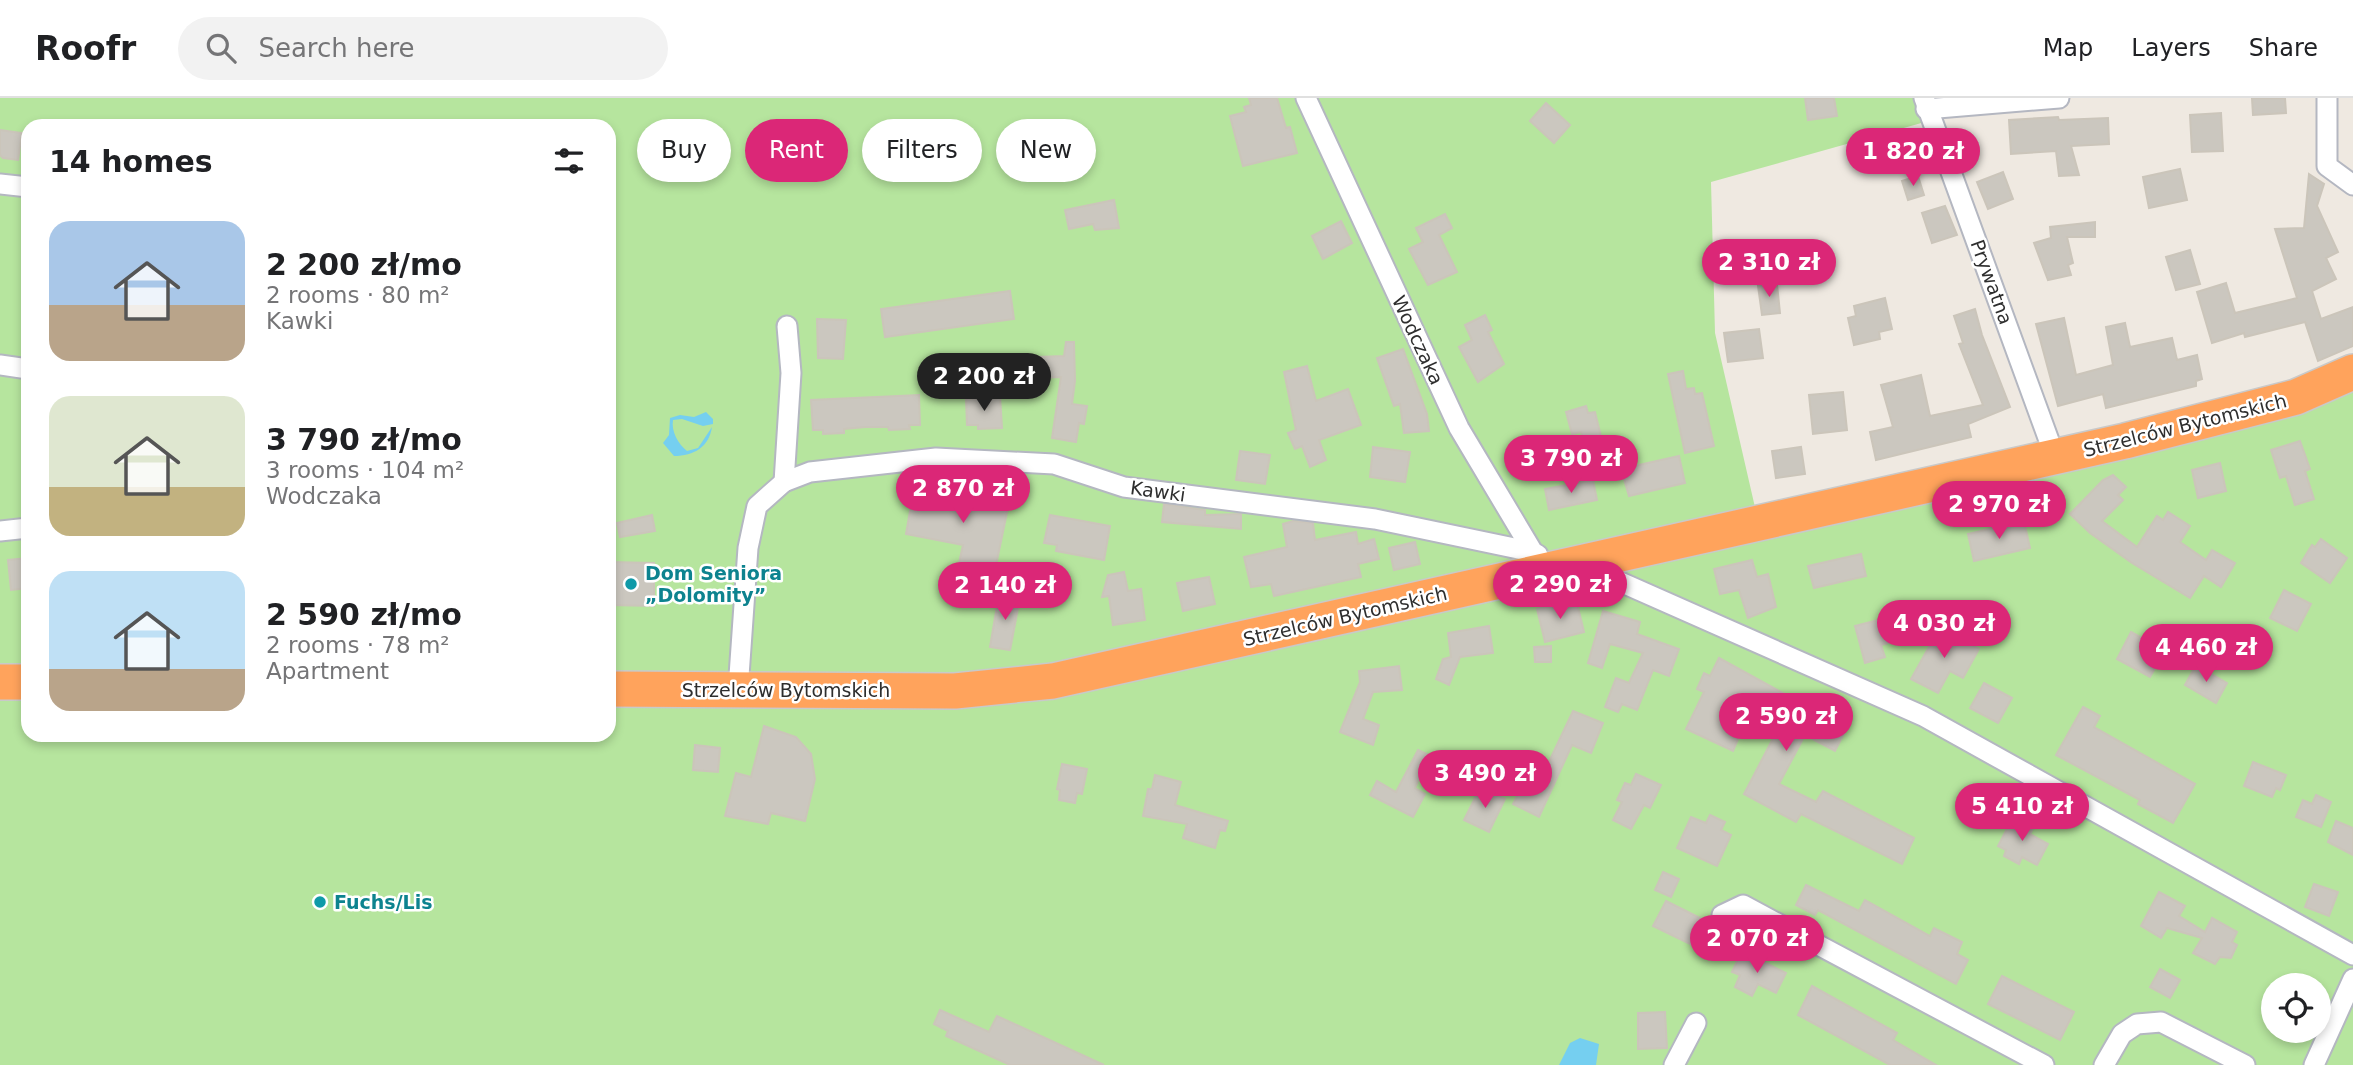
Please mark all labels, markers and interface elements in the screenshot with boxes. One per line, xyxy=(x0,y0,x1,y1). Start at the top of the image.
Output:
search box xyxy=(178,17,668,80)
text: Roofr xyxy=(35,29,136,68)
icon: search xyxy=(202,29,240,67)
text: Search here xyxy=(258,33,415,63)
text: Map xyxy=(2043,34,2093,62)
text: Layers xyxy=(2131,34,2211,62)
text: Share xyxy=(2249,34,2318,62)
chip: Buy xyxy=(637,119,731,182)
chip: Rent xyxy=(745,119,848,182)
chip: Filters xyxy=(862,119,982,182)
chip: New xyxy=(996,119,1096,182)
pin: 1 820 zł xyxy=(1841,129,1985,188)
text: 1 820 zł xyxy=(1862,138,1964,164)
icon: filters xyxy=(550,142,588,180)
text: 14 homes xyxy=(49,144,213,179)
street label: Prywatna xyxy=(1967,237,2017,327)
pin: 2 310 zł xyxy=(1697,240,1841,299)
text: 2 200 zł/mo xyxy=(266,247,462,282)
icon: home xyxy=(105,249,189,333)
text: 2 310 zł xyxy=(1718,249,1820,275)
text: 2 rooms · 80 m² xyxy=(266,282,450,308)
street label: Wodczaka xyxy=(1388,292,1448,388)
text: Kawki xyxy=(266,308,333,334)
pin: 2 200 zł xyxy=(912,354,1056,413)
text: 2 200 zł xyxy=(933,363,1035,389)
street label: Strzelców Bytomskich xyxy=(2081,389,2289,461)
text: 3 790 zł/mo xyxy=(266,422,462,457)
icon: home xyxy=(105,424,189,508)
pin: 3 790 zł xyxy=(1499,436,1643,495)
text: 3 790 zł xyxy=(1520,445,1622,471)
text: 3 rooms · 104 m² xyxy=(266,457,464,483)
pin: 2 870 zł xyxy=(891,466,1035,525)
text: 2 870 zł xyxy=(912,475,1014,501)
street label: Kawki xyxy=(1129,476,1187,506)
pin: 2 970 zł xyxy=(1927,482,2071,541)
text: Wodczaka xyxy=(266,483,382,509)
text: 2 970 zł xyxy=(1948,491,2050,517)
pin: 2 290 zł xyxy=(1488,561,1632,621)
place label: Dom Seniora „Dolomity” xyxy=(645,562,782,606)
pin: 2 140 zł xyxy=(933,562,1077,622)
text: 2 290 zł xyxy=(1509,571,1611,597)
text: 2 140 zł xyxy=(954,572,1056,598)
marker: Dom Seniora „Dolomity” xyxy=(623,576,639,592)
street label: Strzelców Bytomskich xyxy=(1241,582,1449,650)
text: 2 590 zł/mo xyxy=(266,597,462,632)
icon: home xyxy=(105,599,189,683)
pin: 4 030 zł xyxy=(1872,601,2016,660)
text: 4 030 zł xyxy=(1893,610,1995,636)
pin: 4 460 zł xyxy=(2134,624,2278,684)
text: 2 rooms · 78 m² xyxy=(266,632,450,658)
text: 4 460 zł xyxy=(2155,634,2257,660)
text: Apartment xyxy=(266,658,389,684)
street label: Strzelców Bytomskich xyxy=(682,679,890,701)
pin: 2 590 zł xyxy=(1714,694,1858,753)
text: 2 590 zł xyxy=(1735,703,1837,729)
pin: 3 490 zł xyxy=(1413,750,1557,810)
text: 3 490 zł xyxy=(1434,760,1536,786)
pin: 5 410 zł xyxy=(1950,784,2094,843)
text: 5 410 zł xyxy=(1971,793,2073,819)
place label: Fuchs/Lis xyxy=(334,891,433,913)
marker: Fuchs/Lis xyxy=(312,894,328,910)
pin: 2 070 zł xyxy=(1685,916,1829,975)
text: 2 070 zł xyxy=(1706,925,1808,951)
map controls xyxy=(2261,973,2331,1043)
button: locate xyxy=(2261,973,2331,1043)

